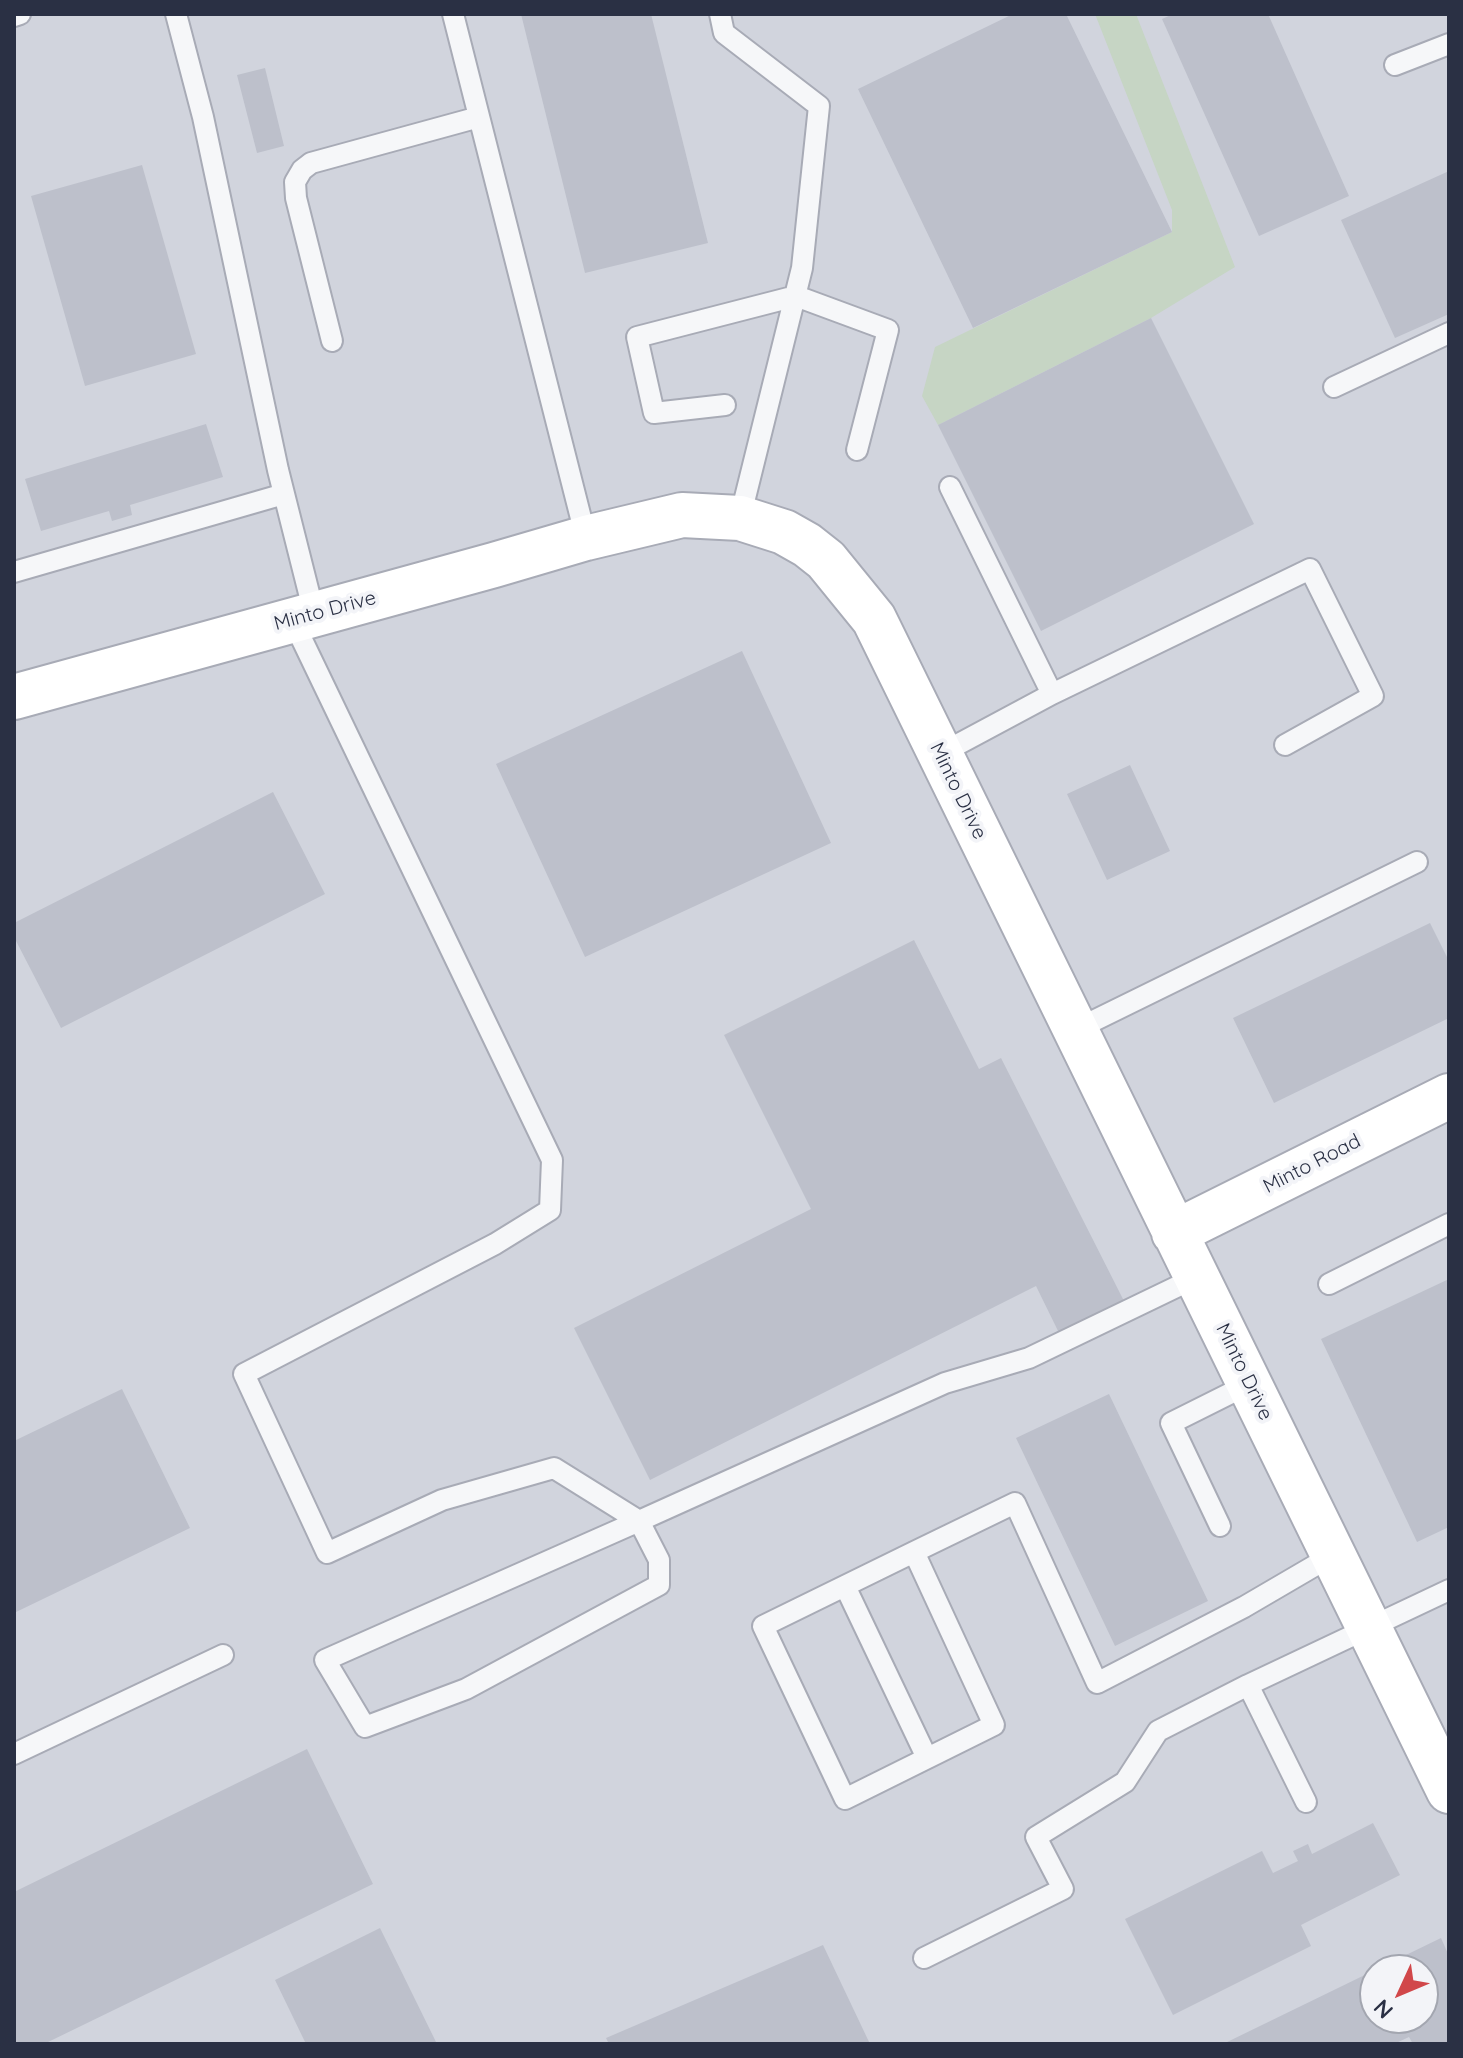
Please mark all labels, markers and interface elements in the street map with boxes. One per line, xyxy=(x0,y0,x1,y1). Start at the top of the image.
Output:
street label: Minto Drive xyxy=(271,586,379,636)
street label: Minto Drive xyxy=(924,739,992,843)
street label: Minto Road xyxy=(1259,1129,1365,1199)
street label: Minto Drive xyxy=(1210,1320,1278,1424)
north arrow xyxy=(1359,1954,1439,2034)
text: N xyxy=(1367,1994,1399,2025)

